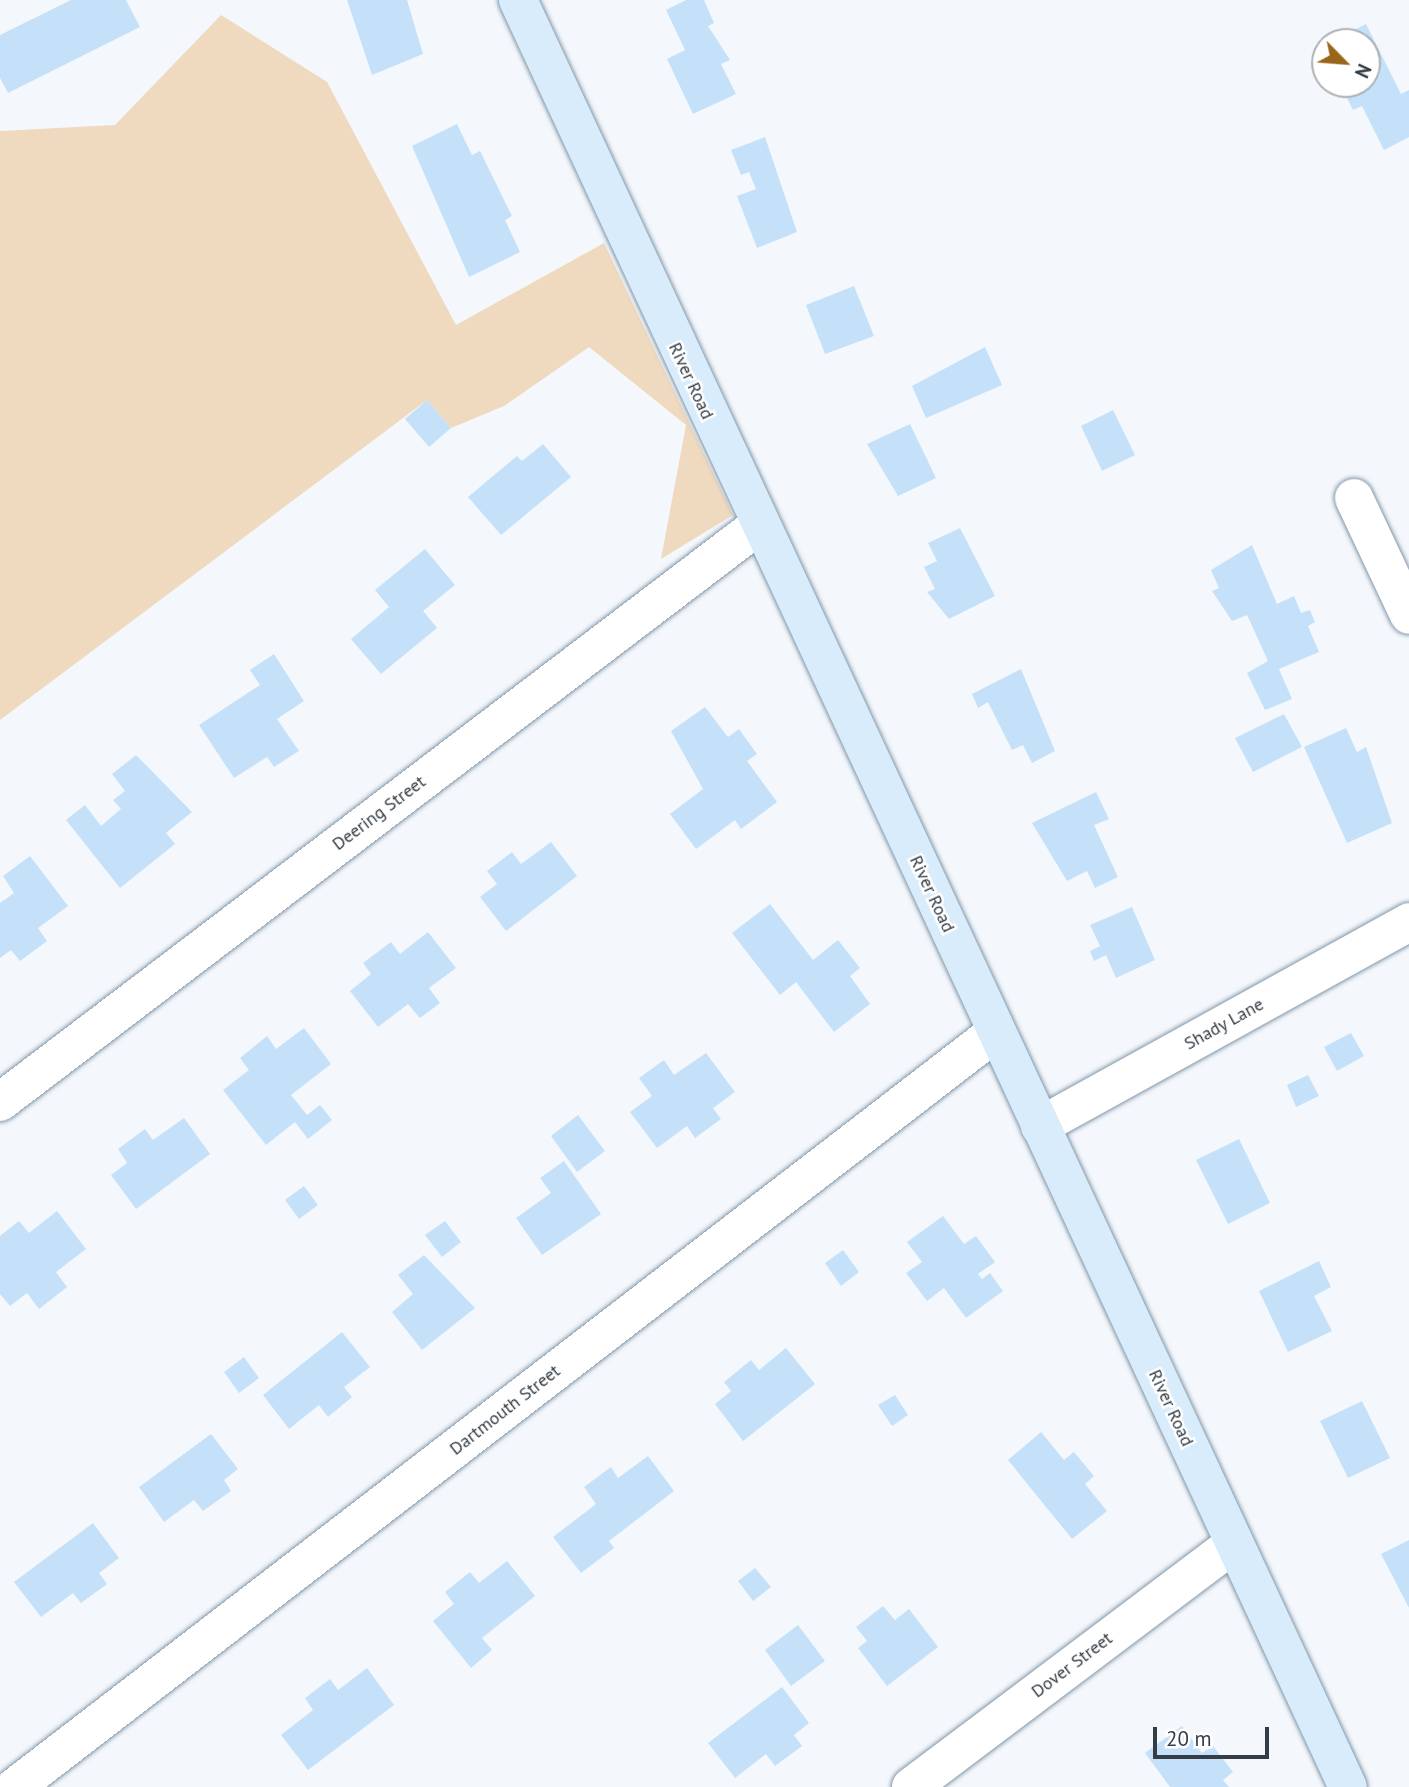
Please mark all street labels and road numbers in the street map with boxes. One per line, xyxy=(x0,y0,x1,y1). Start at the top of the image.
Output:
street label: River Road xyxy=(664,339,718,423)
street label: Deering Street xyxy=(328,771,430,855)
street label: River Road xyxy=(905,852,959,936)
street label: Shady Lane xyxy=(1180,993,1268,1055)
street label: Dartmouth Street xyxy=(445,1360,565,1460)
street label: River Road xyxy=(1144,1366,1198,1450)
street label: Dover Street xyxy=(1027,1628,1117,1702)

